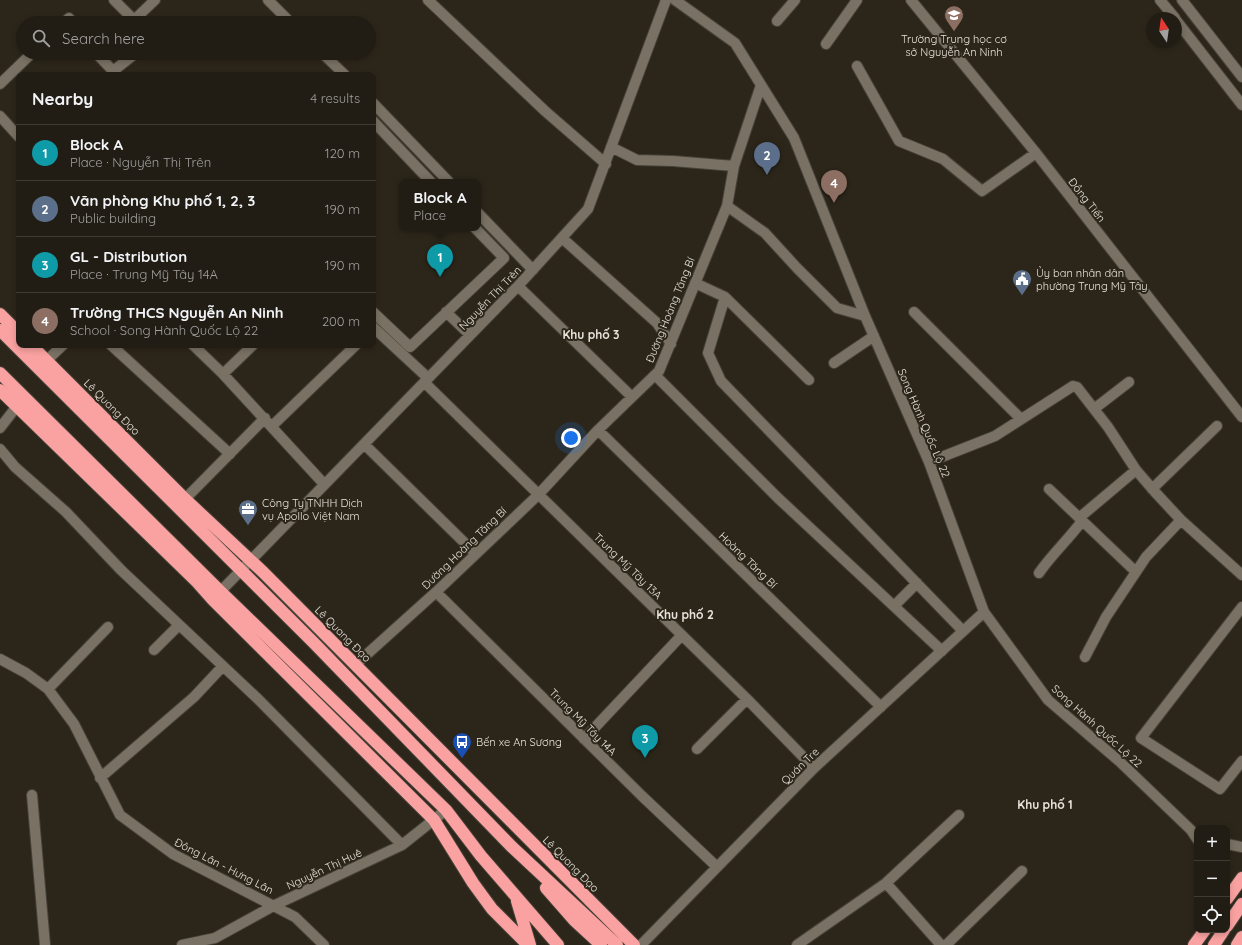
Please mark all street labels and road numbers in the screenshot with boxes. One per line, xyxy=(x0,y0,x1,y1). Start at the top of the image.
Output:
street label: Đồng Tiến xyxy=(1065,175,1109,225)
street label: Đường Hoàng Tăng Bí xyxy=(642,255,698,365)
street label: Nguyễn Thị Trên xyxy=(456,263,524,333)
street label: Song Hành Quốc Lộ 22 xyxy=(895,366,953,480)
street label: Lê Quang Đạo xyxy=(81,376,143,438)
street label: Đường Hoàng Tăng Bí xyxy=(419,503,510,592)
street label: Hoàng Tăng Bí xyxy=(716,529,780,592)
street label: Trung Mỹ Tây 13A xyxy=(591,530,665,602)
street label: Lê Quang Đạo xyxy=(312,603,374,665)
street label: Song Hành Quốc Lộ 22 xyxy=(1049,682,1145,770)
street label: Trung Mỹ Tây 14A xyxy=(546,685,620,759)
street label: Quán Tre xyxy=(778,745,822,787)
street label: Lê Quang Đạo xyxy=(540,833,602,895)
street label: Đông Lân - Hưng Lân xyxy=(172,835,276,897)
street label: Nguyễn Thị Huê xyxy=(284,845,364,893)

